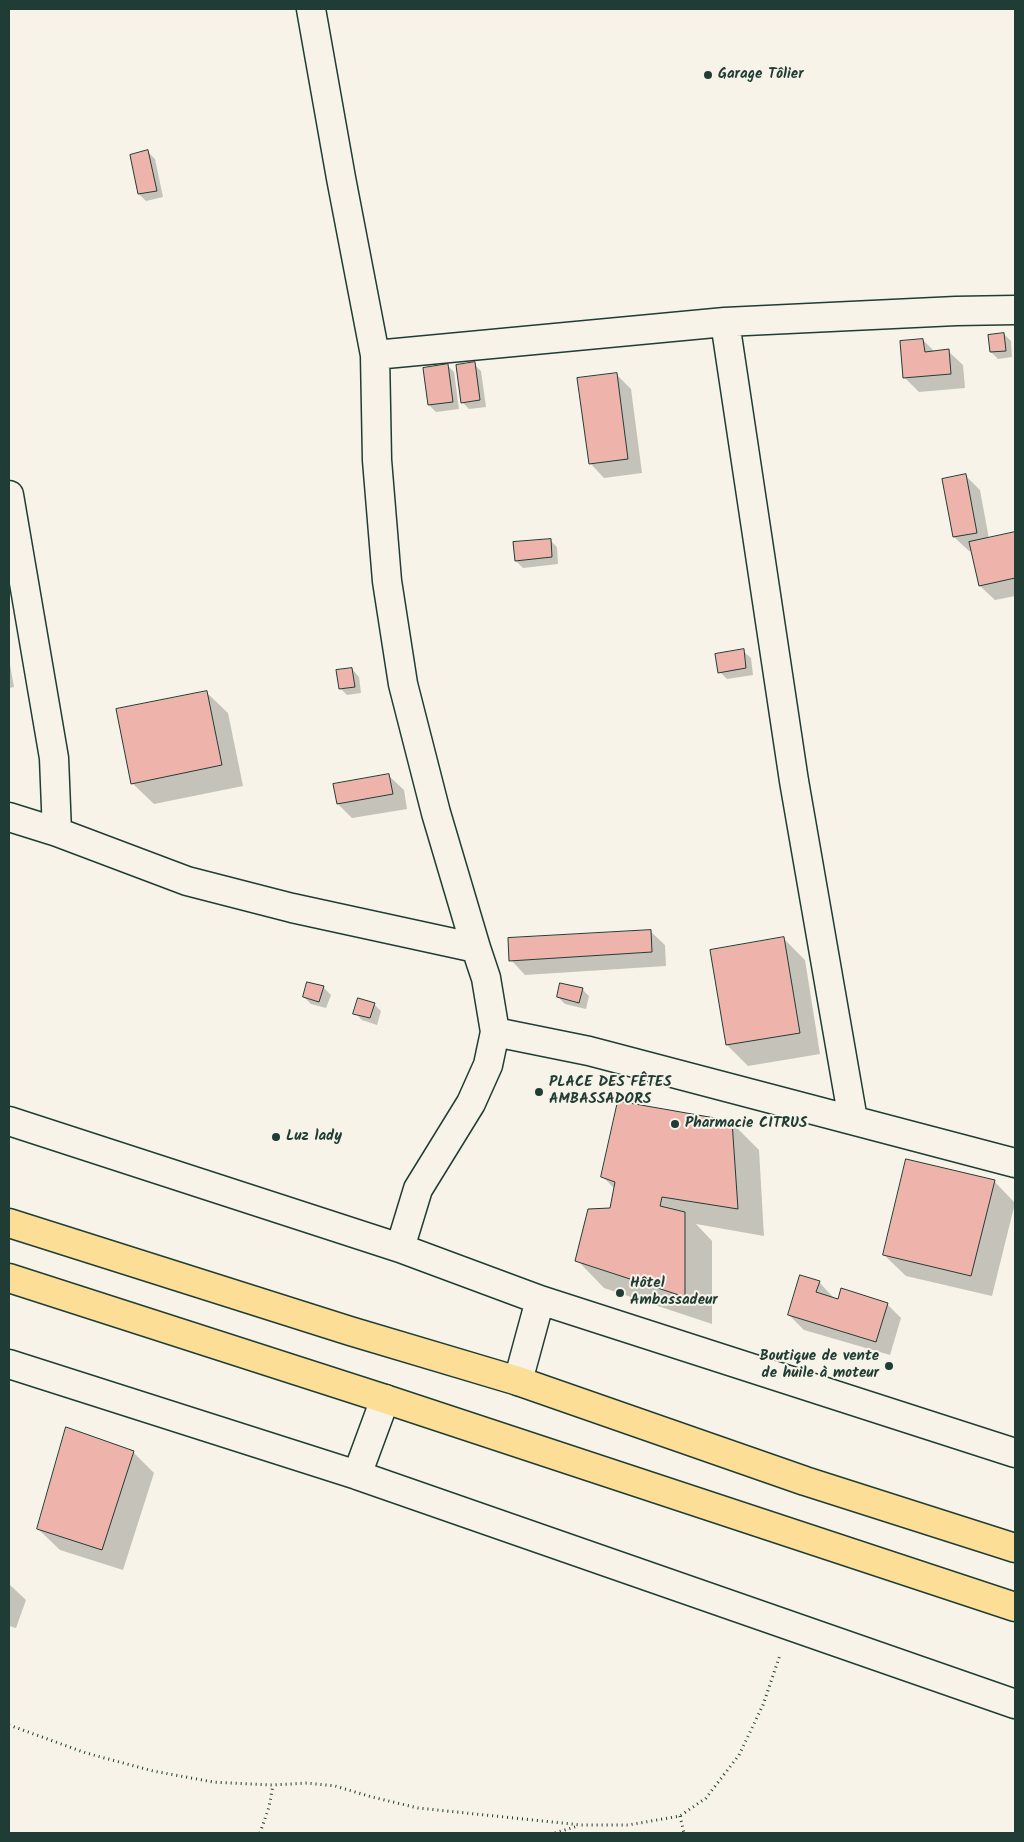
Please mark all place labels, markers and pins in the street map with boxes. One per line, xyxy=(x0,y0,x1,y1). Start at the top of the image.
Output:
place label: Garage Tôlier xyxy=(718,66,804,84)
marker: Garage Tôlier xyxy=(702,69,714,81)
place label: PLACE DES FÊTES AMBASSADORS xyxy=(549,1074,672,1109)
marker: PLACE DES FÊTES AMBASSADORS xyxy=(533,1086,545,1098)
place label: Pharmacie CITRUS xyxy=(685,1115,807,1133)
marker: Pharmacie CITRUS xyxy=(669,1118,681,1130)
place label: Luz lady xyxy=(286,1128,342,1146)
marker: Luz lady xyxy=(270,1131,282,1143)
place label: Hôtel Ambassadeur xyxy=(630,1275,718,1310)
marker: Hôtel Ambassadeur xyxy=(614,1287,626,1299)
place label: Boutique de vente de huile à moteur xyxy=(759,1348,879,1383)
marker: Boutique de vente de huile à moteur xyxy=(883,1360,895,1372)

